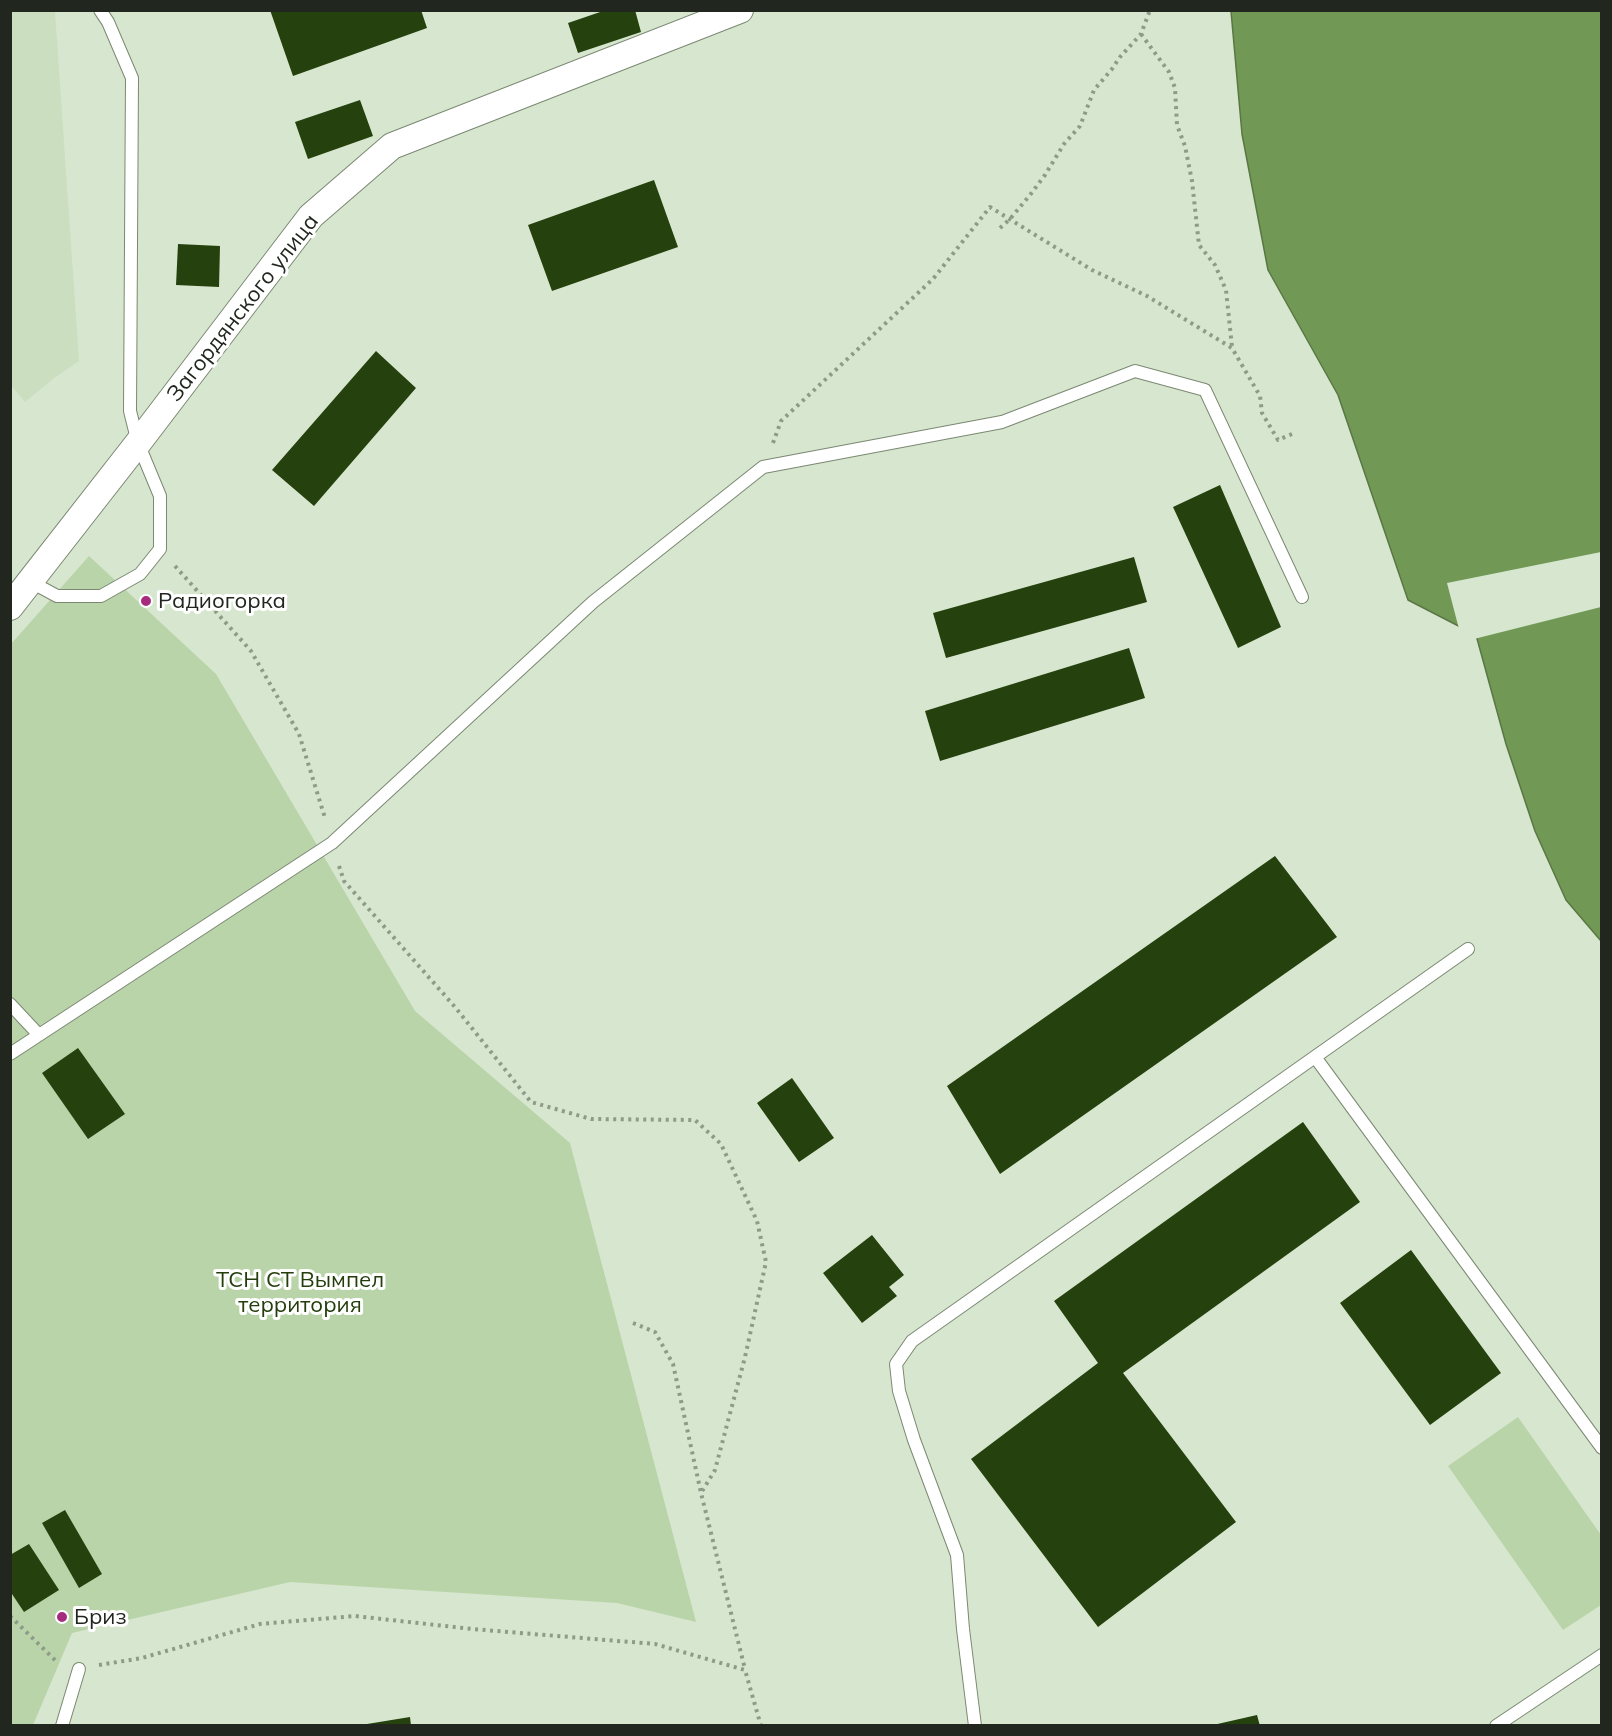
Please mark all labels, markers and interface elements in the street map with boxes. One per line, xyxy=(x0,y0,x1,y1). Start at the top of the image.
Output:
street label: Загордянского улица xyxy=(162,209,324,407)
place label: Радиогорка xyxy=(158,588,286,614)
marker: Радиогорка xyxy=(139,594,153,608)
park label: ТСН СТ Вымпел территория xyxy=(216,1267,384,1318)
place label: Бриз xyxy=(74,1604,127,1630)
marker: Бриз xyxy=(55,1610,69,1624)

